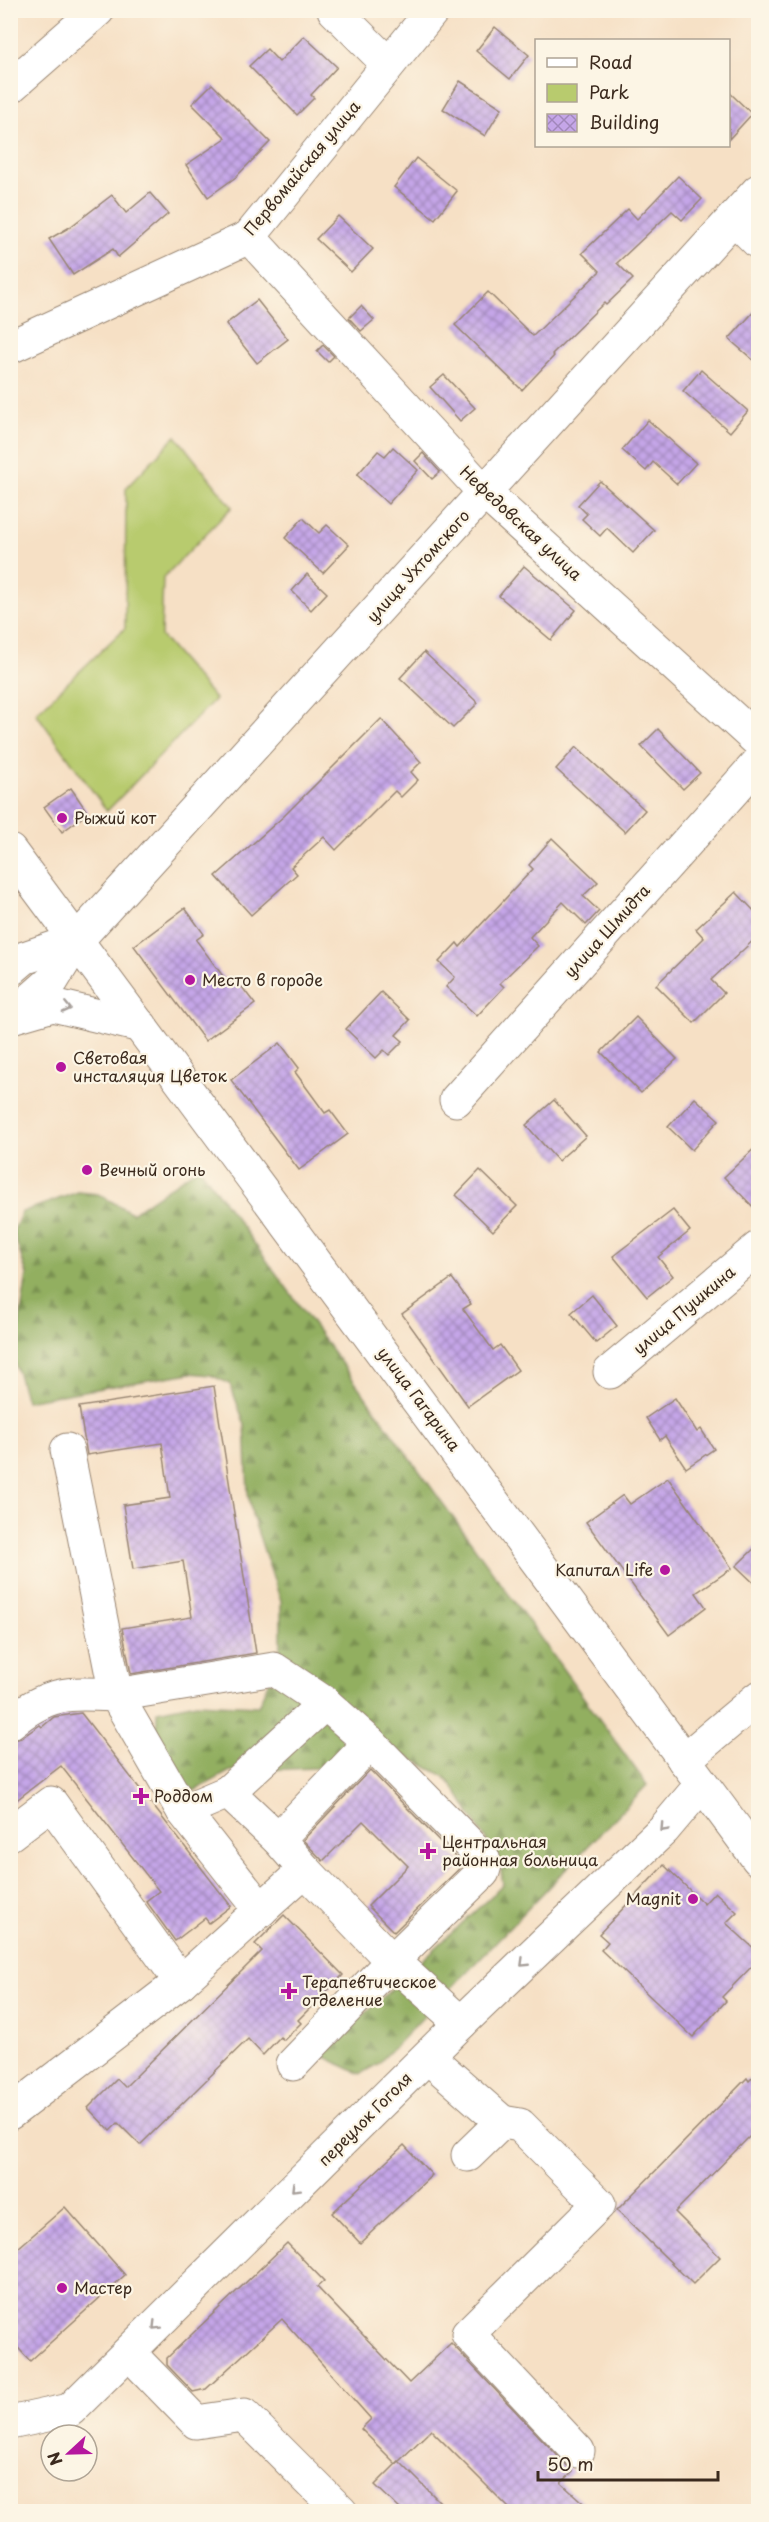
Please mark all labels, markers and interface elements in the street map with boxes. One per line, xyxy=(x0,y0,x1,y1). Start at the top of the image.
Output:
legend xyxy=(535,39,730,147)
text: Road xyxy=(589,48,633,75)
text: Park xyxy=(589,78,629,105)
street label: Первомайская улица xyxy=(237,95,365,240)
text: Building xyxy=(589,108,659,135)
street label: Нефедовская улица xyxy=(455,459,588,585)
street label: улица Ухтомского xyxy=(360,504,474,627)
place label: Рыжий кот xyxy=(74,805,157,829)
marker: Рыжий кот xyxy=(55,811,69,825)
street label: улица Шмидта xyxy=(558,878,655,982)
place label: Место в городе xyxy=(202,967,323,991)
marker: Место в городе xyxy=(183,973,197,987)
one-way arrow xyxy=(61,1001,71,1014)
place label: Световая инсталяция Цветок xyxy=(73,1045,227,1087)
marker: Световая инсталяция Цветок xyxy=(54,1060,68,1074)
place label: Вечный огонь xyxy=(99,1157,205,1181)
marker: Вечный огонь xyxy=(80,1163,94,1177)
street label: улица Пушкина xyxy=(627,1259,740,1359)
street label: улица Гагарина xyxy=(373,1341,467,1456)
place label: Капитал Life xyxy=(555,1557,653,1581)
marker: Капитал Life xyxy=(658,1563,672,1577)
place label: Роддом xyxy=(154,1783,213,1807)
marker: Роддом xyxy=(132,1787,150,1805)
one-way arrow xyxy=(660,1821,671,1832)
place label: Центральная районная больница xyxy=(442,1829,598,1871)
marker: Центральная районная больница xyxy=(419,1842,437,1860)
place label: Magnit xyxy=(626,1886,681,1910)
marker: Magnit xyxy=(686,1892,700,1906)
one-way arrow xyxy=(520,1956,531,1967)
place label: Терапевтическое отделение xyxy=(302,1969,437,2011)
marker: Терапевтическое отделение xyxy=(280,1982,298,2000)
street label: переулок Гоголя xyxy=(312,2066,417,2171)
one-way arrow xyxy=(291,2181,302,2192)
place label: Мастер xyxy=(74,2275,132,2299)
marker: Мастер xyxy=(55,2281,69,2295)
one-way arrow xyxy=(153,2318,164,2329)
north arrow xyxy=(39,2423,99,2483)
scale bar xyxy=(538,2444,718,2482)
text: N xyxy=(41,2449,68,2469)
text: 50 m xyxy=(547,2450,594,2477)

